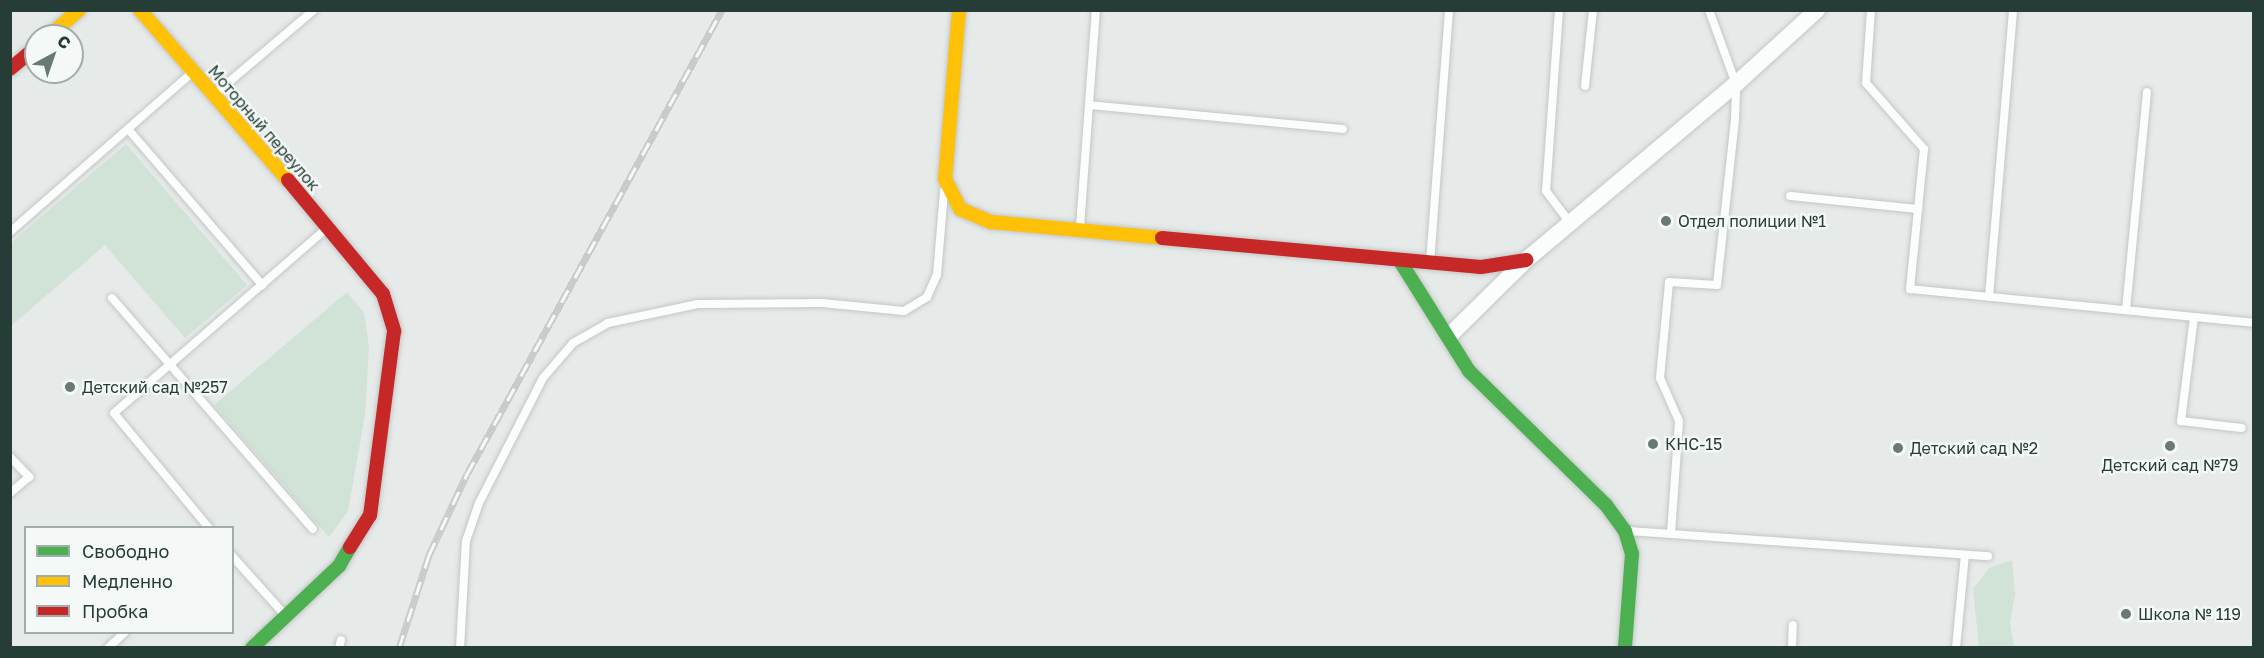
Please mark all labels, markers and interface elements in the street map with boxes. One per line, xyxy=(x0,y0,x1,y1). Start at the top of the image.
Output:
north arrow xyxy=(24,24,84,84)
text: С xyxy=(53,30,75,53)
street label: Моторный переулок xyxy=(204,61,324,195)
place label: Отдел полиции №1 xyxy=(1678,211,1826,231)
marker: Отдел полиции №1 xyxy=(1659,214,1673,228)
place label: Детский сад №257 xyxy=(82,377,228,397)
marker: Детский сад №257 xyxy=(63,380,77,394)
place label: КНС-15 xyxy=(1665,434,1722,454)
marker: КНС-15 xyxy=(1646,437,1660,451)
place label: Детский сад №2 xyxy=(1910,438,2038,458)
marker: Детский сад №79 xyxy=(2163,439,2177,453)
marker: Детский сад №2 xyxy=(1891,441,1905,455)
place label: Детский сад №79 xyxy=(2102,455,2238,475)
legend xyxy=(24,526,234,634)
text: Свободно xyxy=(82,540,169,562)
text: Медленно xyxy=(82,570,173,592)
text: Пробка xyxy=(82,600,148,622)
place label: Школа № 119 xyxy=(2138,604,2241,624)
marker: Школа № 119 xyxy=(2119,607,2133,621)

